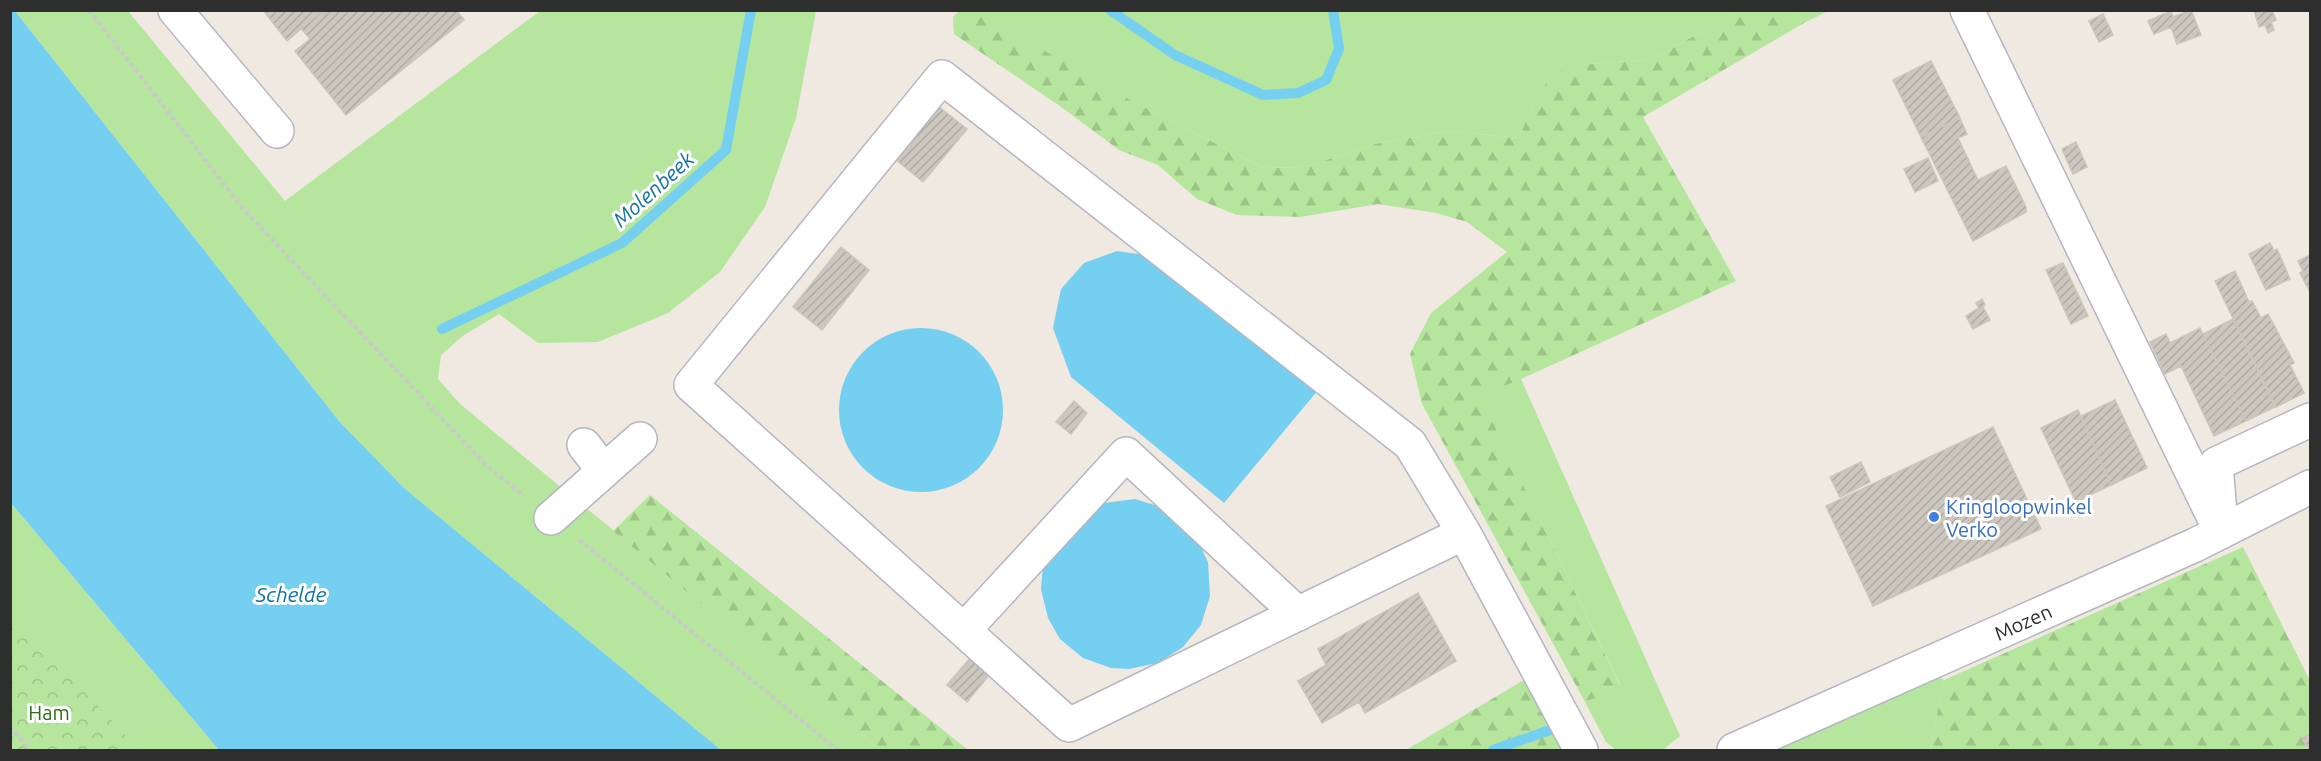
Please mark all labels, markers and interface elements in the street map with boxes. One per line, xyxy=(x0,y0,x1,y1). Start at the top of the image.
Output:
water label: Molenbeek xyxy=(608,146,699,232)
place label: Kringloopwinkel Verko xyxy=(1946,495,2092,541)
marker: Kringloopwinkel Verko xyxy=(1927,510,1941,524)
water label: Schelde xyxy=(255,582,327,606)
street label: Mozen xyxy=(1990,599,2055,644)
park label: Ham xyxy=(28,701,70,724)

